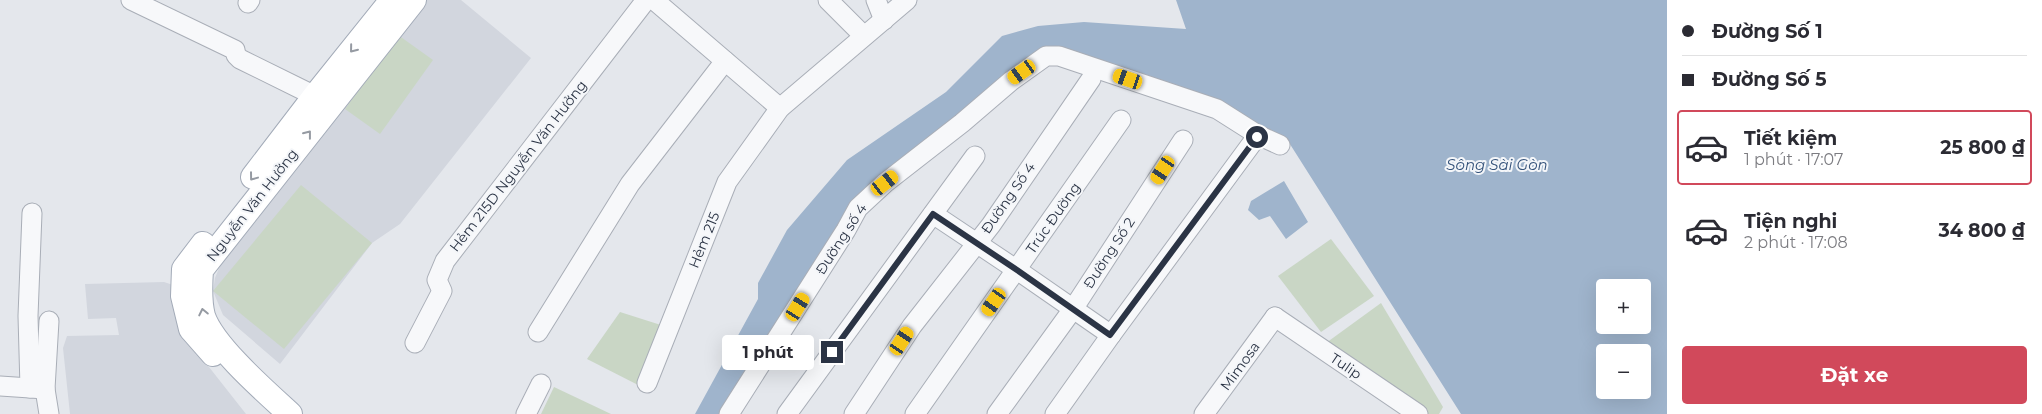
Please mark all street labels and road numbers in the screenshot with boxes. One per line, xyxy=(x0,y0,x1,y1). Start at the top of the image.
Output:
street label: Hẻm 215D Nguyễn Văn Hưởng xyxy=(445,77,591,255)
street label: Nguyễn Văn Hưởng xyxy=(202,145,302,265)
street label: Đường Số 4 xyxy=(977,158,1040,237)
street label: Trúc Đường xyxy=(1022,179,1084,257)
street label: Đường số 4 xyxy=(811,200,871,278)
street label: Hẻm 215 xyxy=(685,209,723,271)
street label: Đường Số 2 xyxy=(1079,214,1139,292)
street label: Mimosa xyxy=(1216,338,1264,394)
street label: Tulip xyxy=(1327,349,1365,383)

